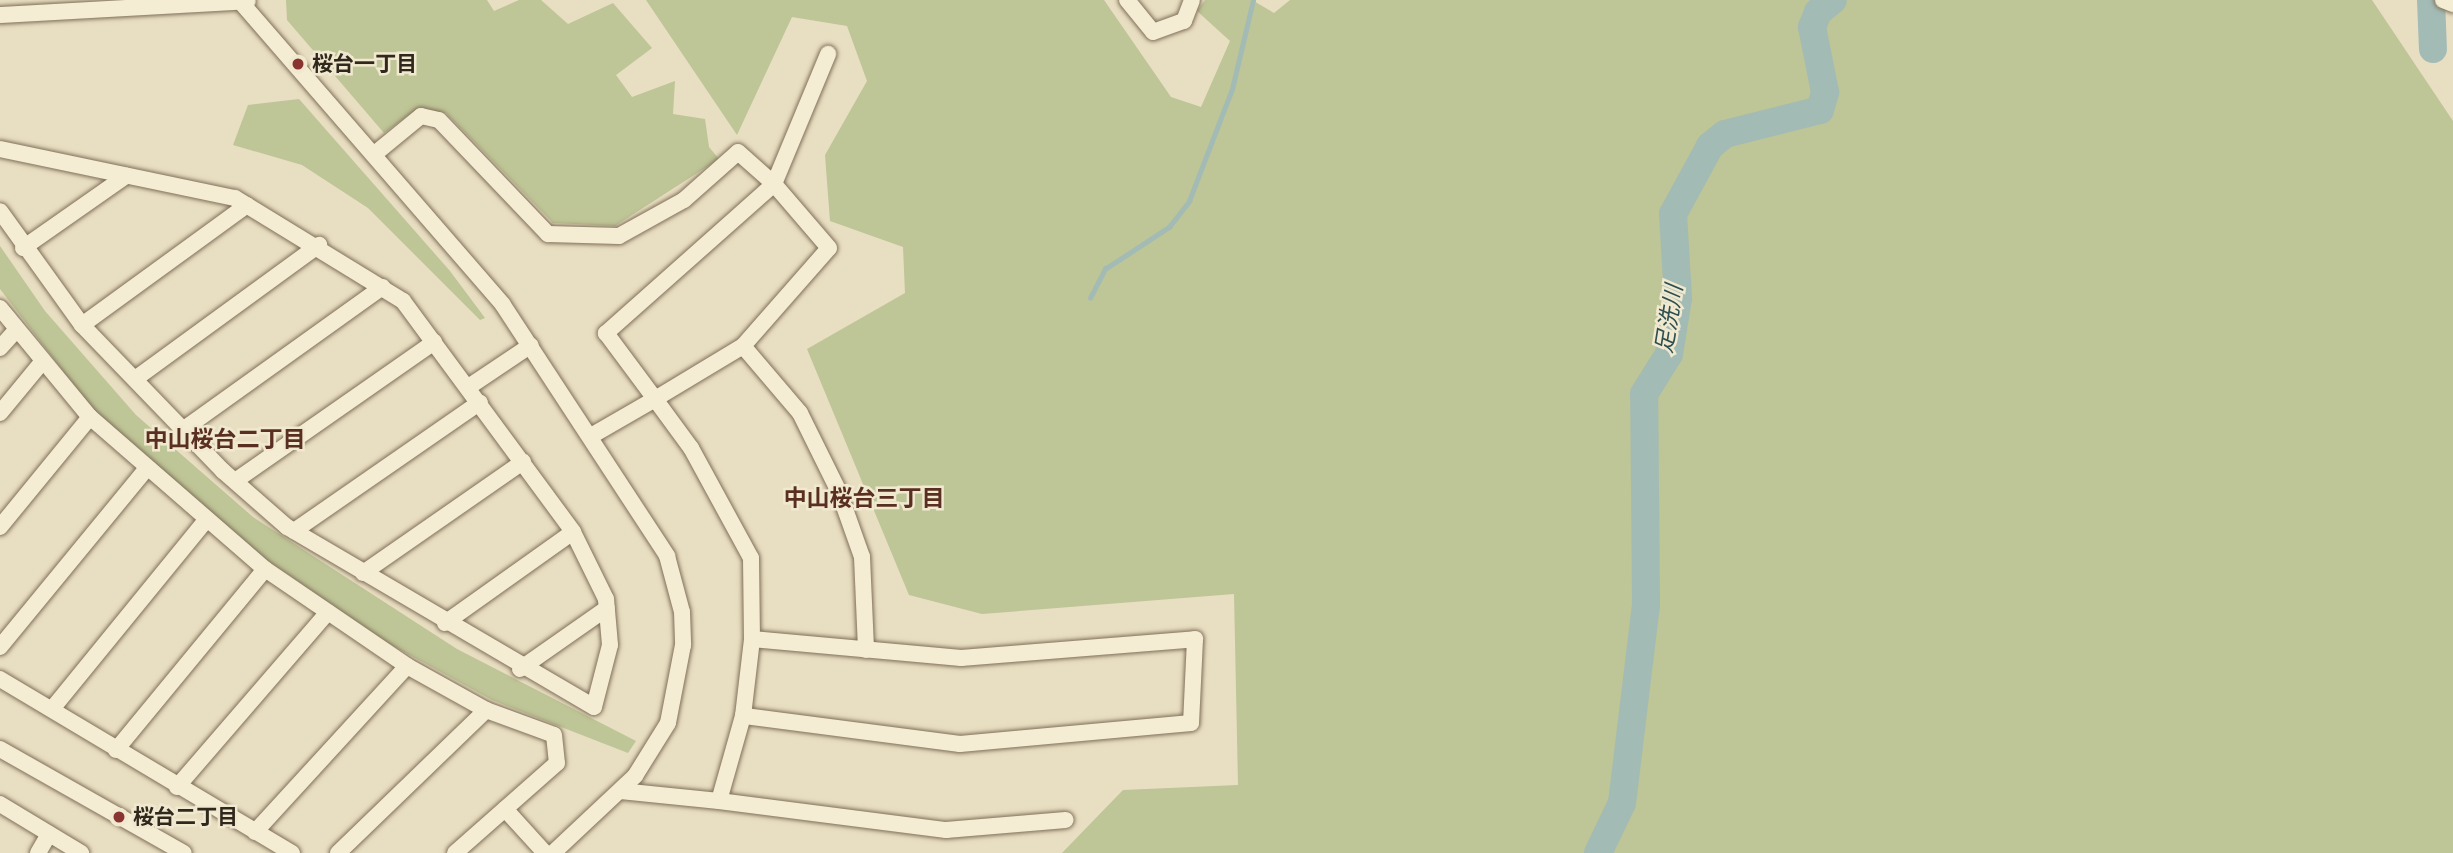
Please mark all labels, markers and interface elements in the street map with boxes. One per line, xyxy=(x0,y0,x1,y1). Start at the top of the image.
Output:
place label: 桜台一丁目 xyxy=(312,51,417,77)
marker: 桜台一丁目 xyxy=(290,56,306,72)
water label: 足洗川 xyxy=(1651,283,1689,355)
district label: 中山桜台二丁目 xyxy=(145,426,305,454)
district label: 中山桜台三丁目 xyxy=(784,485,944,513)
place label: 桜台二丁目 xyxy=(133,804,238,830)
marker: 桜台二丁目 xyxy=(111,809,127,825)

